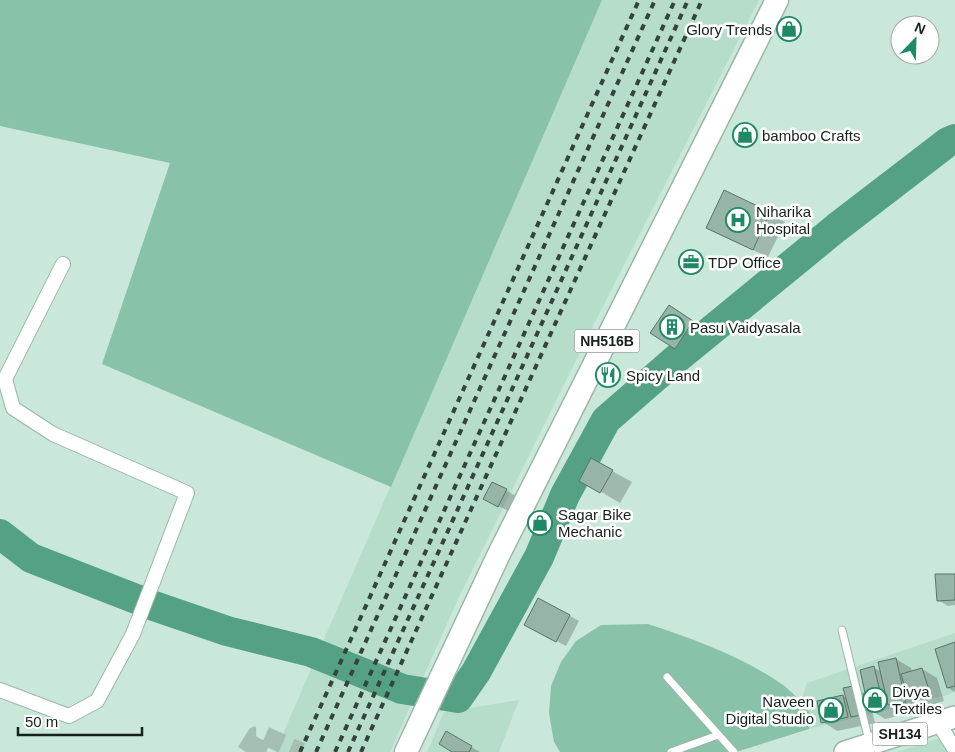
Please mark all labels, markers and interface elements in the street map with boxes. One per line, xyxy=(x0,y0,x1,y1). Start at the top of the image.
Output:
north arrow xyxy=(890,15,940,65)
shop icon: Glory Trends xyxy=(776,16,802,42)
text: N xyxy=(912,19,928,37)
place label: Glory Trends xyxy=(686,21,772,38)
shop icon: bamboo Crafts xyxy=(732,122,758,148)
place label: bamboo Crafts xyxy=(762,127,860,144)
place label: Niharika Hospital xyxy=(756,203,812,237)
hospital icon: Niharika Hospital xyxy=(725,207,751,233)
office icon: TDP Office xyxy=(678,249,704,275)
place label: TDP Office xyxy=(708,254,781,271)
building icon: Pasu Vaidyasala xyxy=(659,314,685,340)
place label: Pasu Vaidyasala xyxy=(690,319,801,336)
road number: NH516B xyxy=(574,330,640,352)
restaurant icon: Spicy Land xyxy=(595,362,621,388)
place label: Spicy Land xyxy=(626,367,700,384)
place label: Sagar Bike Mechanic xyxy=(558,506,631,540)
shop icon: Sagar Bike Mechanic xyxy=(527,510,553,536)
place label: Divya Textiles xyxy=(892,683,942,717)
shop icon: Divya Textiles xyxy=(862,687,888,713)
place label: Naveen Digital Studio xyxy=(726,693,814,727)
shop icon: Naveen Digital Studio xyxy=(818,697,844,723)
scale bar xyxy=(18,704,141,736)
text: 50 m xyxy=(25,713,58,730)
road number: SH134 xyxy=(872,722,928,746)

